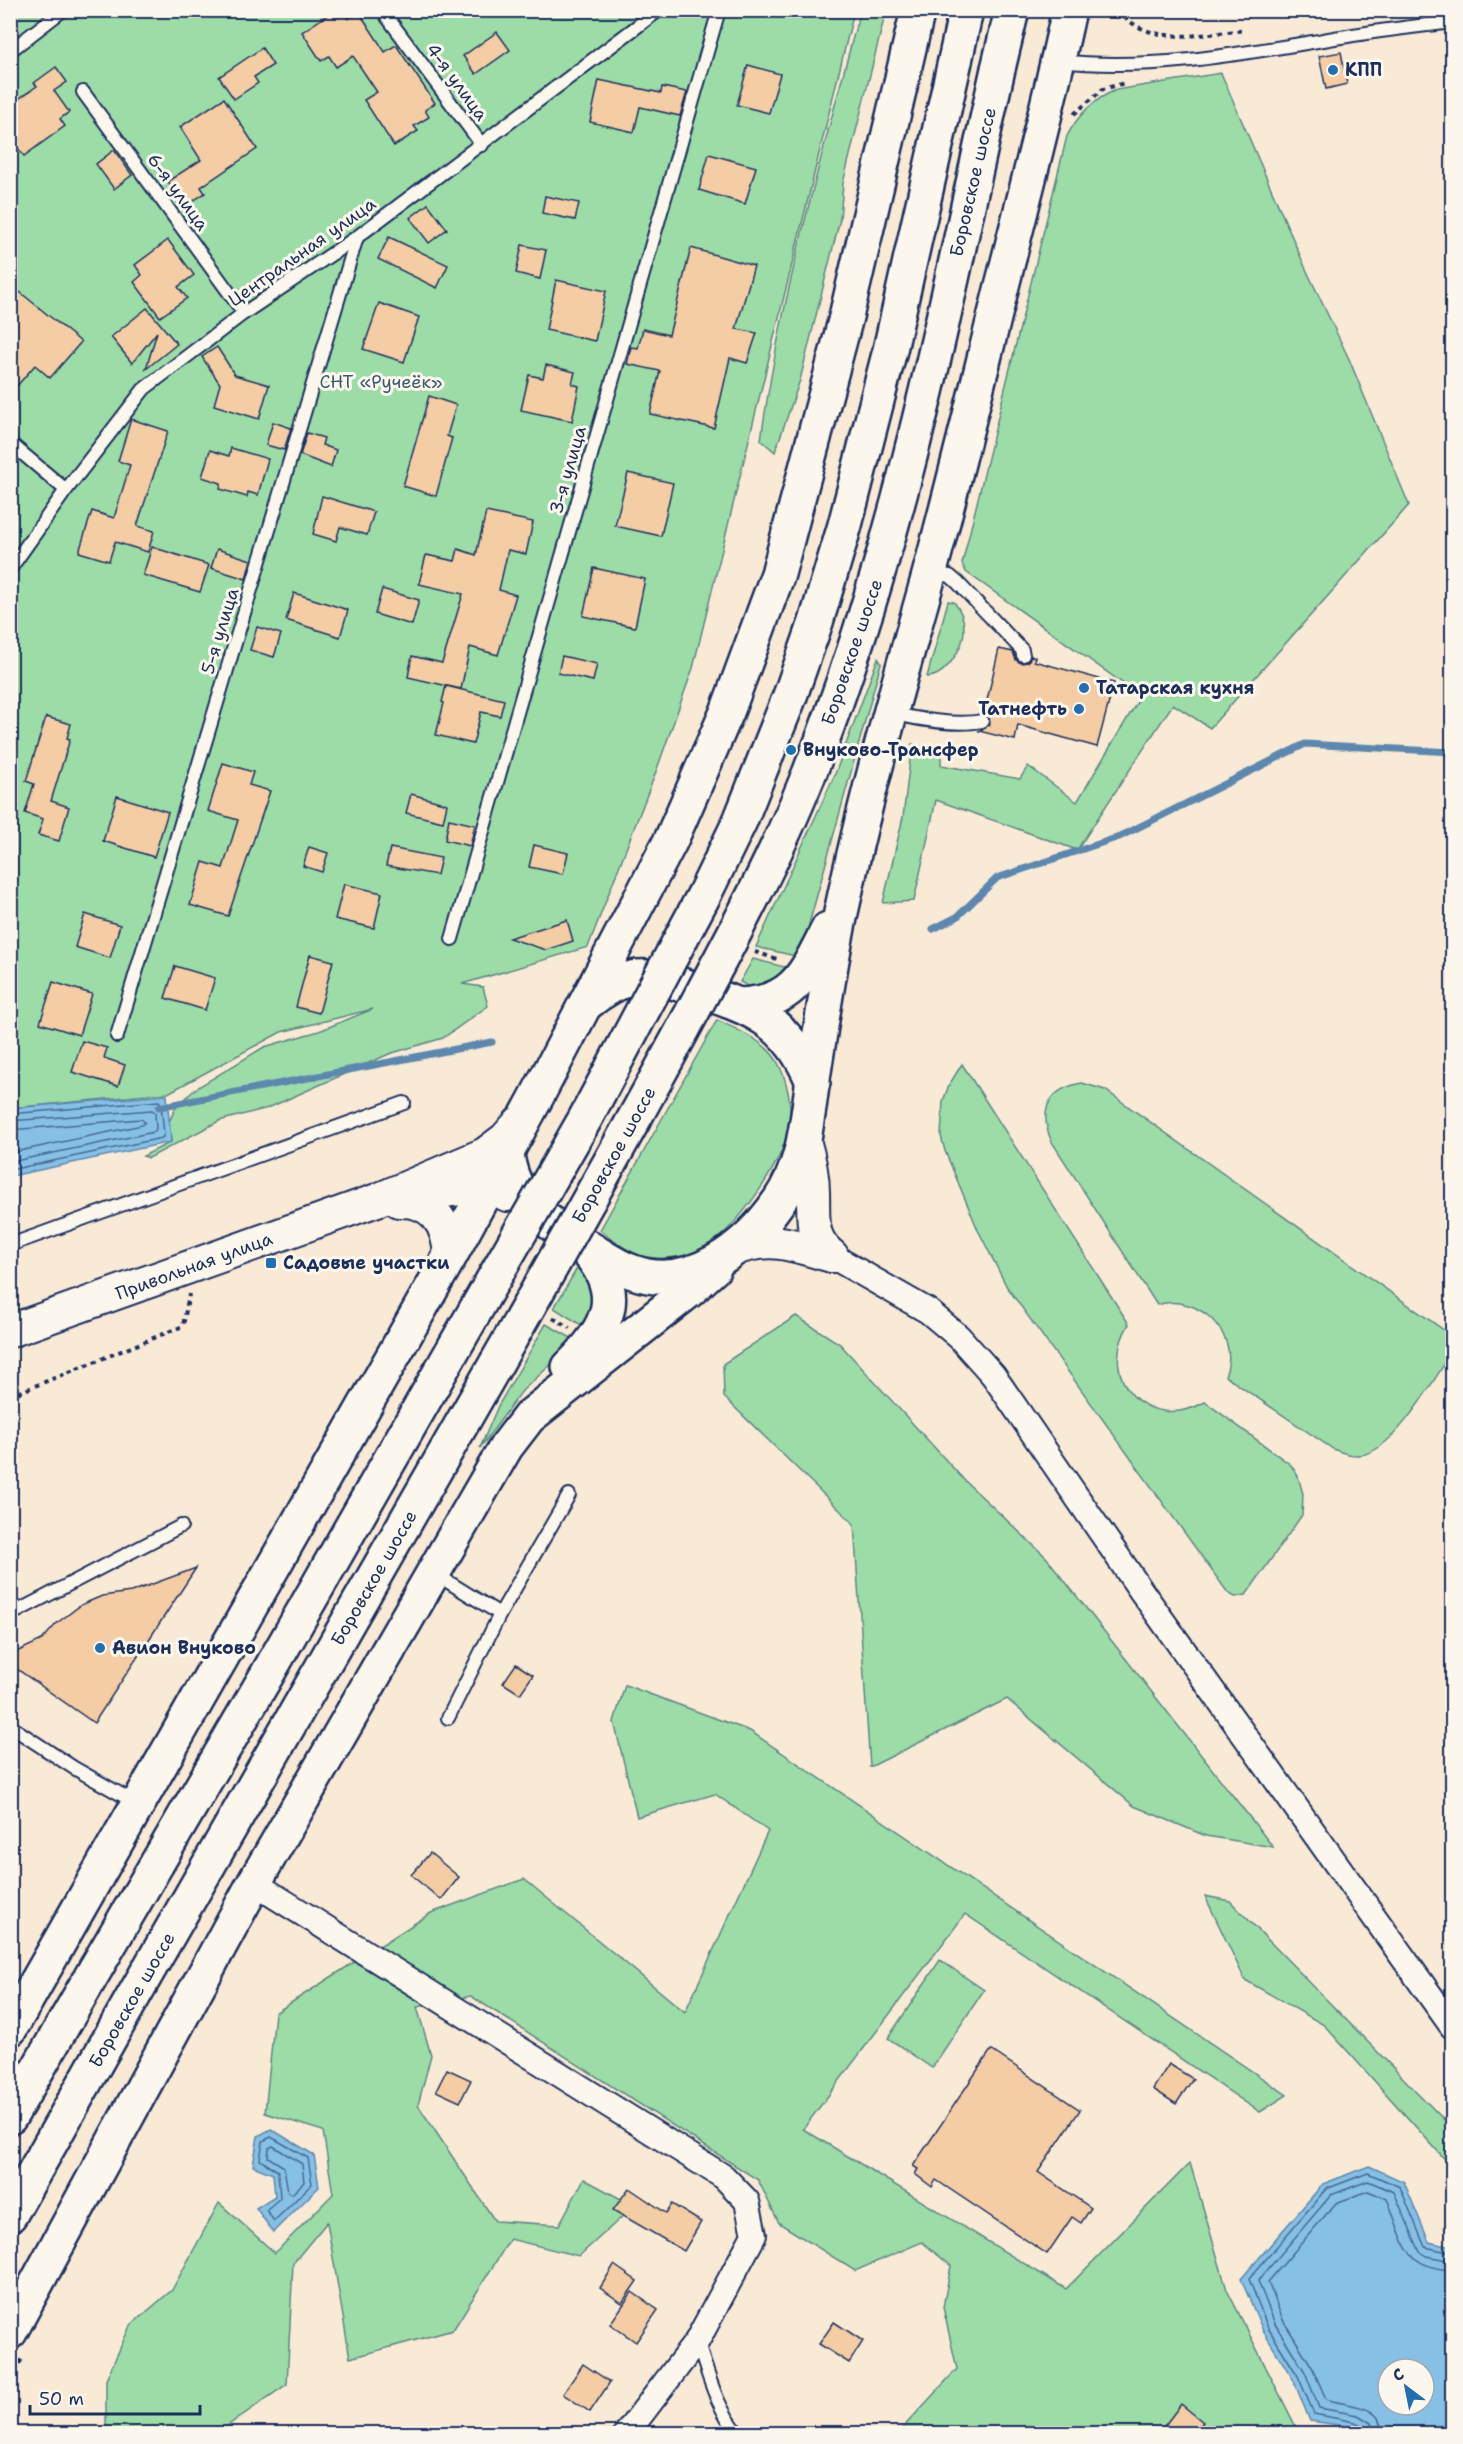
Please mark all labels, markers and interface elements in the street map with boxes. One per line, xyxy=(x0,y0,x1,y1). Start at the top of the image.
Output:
street label: 4-я улица xyxy=(421,38,493,126)
place label: КПП xyxy=(1345,58,1382,82)
marker: КПП xyxy=(1326,63,1340,77)
street label: Боровское шоссе xyxy=(944,105,1002,259)
street label: 6-я улица xyxy=(142,148,214,236)
street label: Центральная улица xyxy=(223,192,381,312)
park label: СНТ «Ручеёк» xyxy=(320,370,442,394)
street label: 3-я улица xyxy=(544,423,592,517)
street label: Боровское шоссе xyxy=(816,576,888,728)
street label: 5-я улица xyxy=(196,585,244,677)
place label: Татарская кухня xyxy=(1096,676,1254,700)
marker: Татарская кухня xyxy=(1077,681,1091,695)
place label: Татнефть xyxy=(978,697,1067,721)
marker: Татнефть xyxy=(1072,702,1086,716)
place label: Внуково-Трансфер xyxy=(803,738,979,762)
marker: Внуково-Трансфер xyxy=(784,743,798,757)
street label: Боровское шоссе xyxy=(566,1082,662,1228)
street label: Привольная улица xyxy=(112,1226,276,1306)
place label: Садовые участки xyxy=(283,1251,450,1275)
marker: Садовые участки xyxy=(264,1256,278,1270)
street label: Боровское шоссе xyxy=(325,1506,423,1650)
place label: Авион Внуково xyxy=(112,1636,256,1660)
marker: Авион Внуково xyxy=(93,1641,107,1655)
street label: Боровское шоссе xyxy=(83,1928,181,2072)
north arrow xyxy=(1376,2357,1436,2417)
text: С xyxy=(1389,2363,1408,2386)
scale bar xyxy=(30,2378,200,2416)
text: 50 m xyxy=(39,2387,84,2411)

